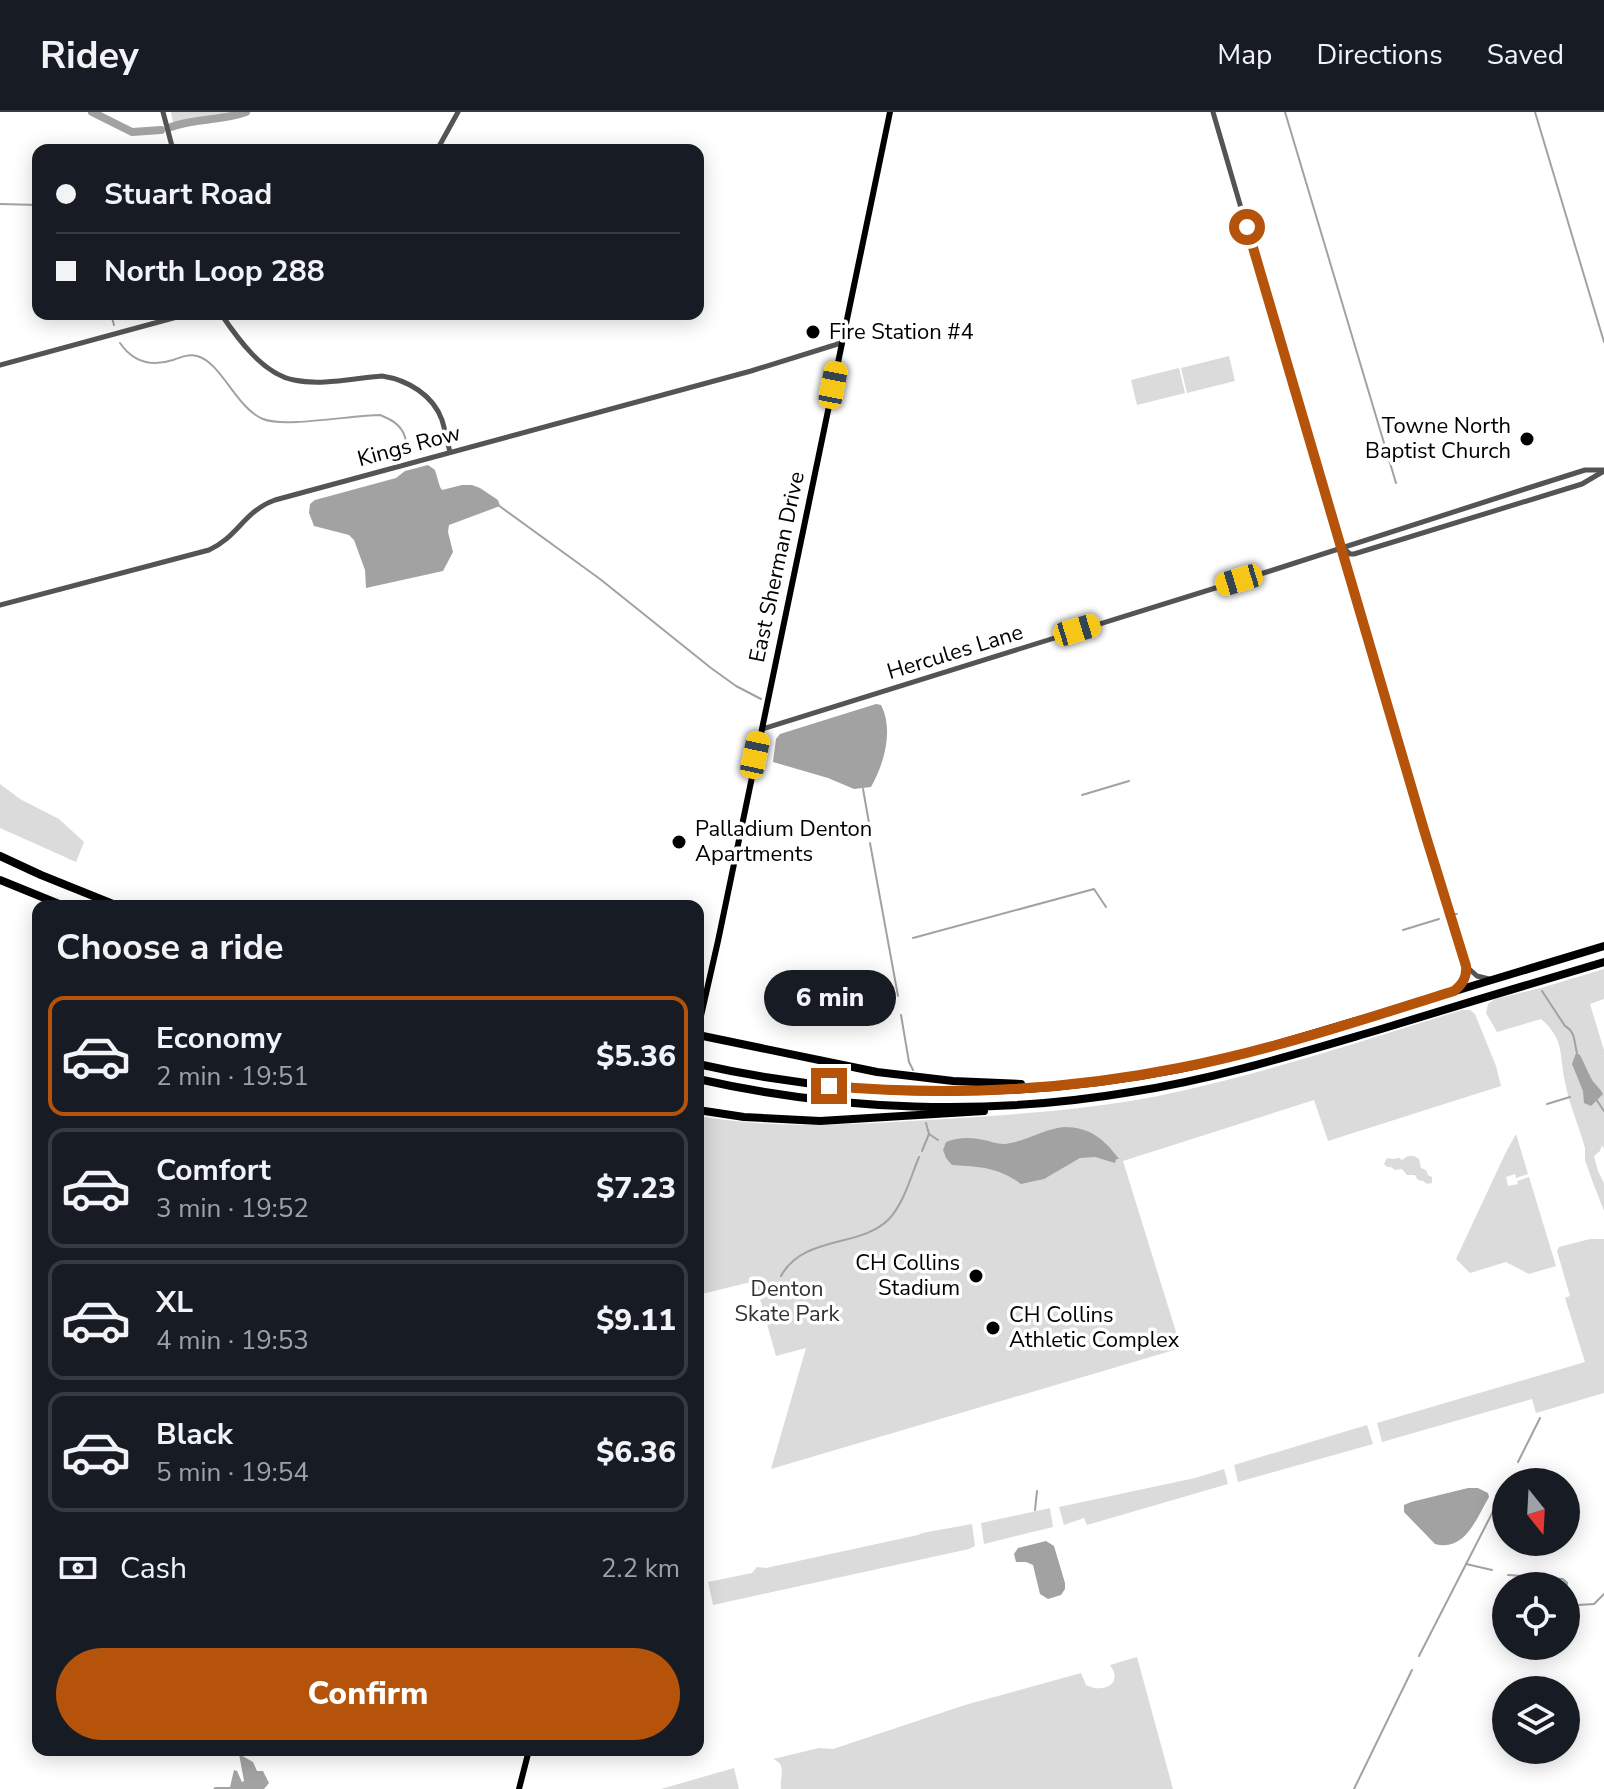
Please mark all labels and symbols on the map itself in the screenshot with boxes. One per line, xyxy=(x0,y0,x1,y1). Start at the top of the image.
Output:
route start xyxy=(1229,209,1265,245)
place label: Fire Station #4 xyxy=(829,317,974,347)
marker: Fire Station #4 xyxy=(804,323,822,341)
car xyxy=(817,359,849,411)
place label: Towne North Baptist Church xyxy=(1365,411,1511,466)
street label: Kings Row xyxy=(354,418,464,474)
marker: Towne North Baptist Church xyxy=(1518,430,1536,448)
street label: East Sherman Drive xyxy=(742,469,812,665)
car xyxy=(1213,562,1265,598)
car xyxy=(1051,612,1103,648)
street label: Hercules Lane xyxy=(883,617,1027,687)
car xyxy=(738,729,772,781)
place label: Palladium Denton Apartments xyxy=(695,814,872,869)
marker: Palladium Denton Apartments xyxy=(670,833,688,851)
callout: 6 min xyxy=(763,970,895,1026)
route end xyxy=(811,1068,847,1104)
place label: CH Collins Stadium xyxy=(855,1248,960,1303)
marker: CH Collins Stadium xyxy=(967,1267,985,1285)
park label: Denton Skate Park xyxy=(735,1274,840,1329)
place label: CH Collins Athletic Complex xyxy=(1009,1300,1180,1355)
marker: CH Collins Athletic Complex xyxy=(984,1319,1002,1337)
north arrow xyxy=(1492,1468,1580,1556)

